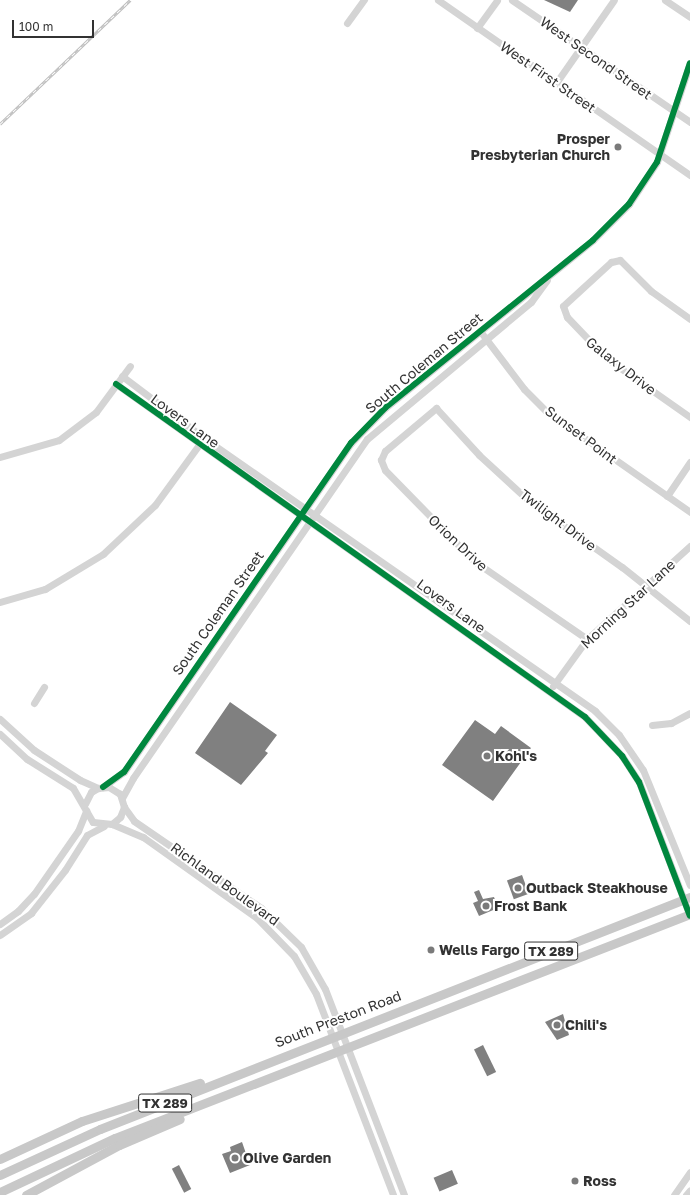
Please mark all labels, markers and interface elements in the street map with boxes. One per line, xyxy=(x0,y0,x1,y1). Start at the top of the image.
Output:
scale bar xyxy=(14,12,96,38)
street label: West Second Street xyxy=(537,13,655,103)
text: 100 m xyxy=(19,19,53,34)
street label: West First Street xyxy=(497,38,599,116)
place label: Prosper Presbyterian Church xyxy=(471,131,610,164)
marker: Prosper Presbyterian Church xyxy=(613,142,623,152)
street label: South Coleman Street xyxy=(362,309,486,417)
street label: Galaxy Drive xyxy=(583,334,659,398)
street label: Lovers Lane xyxy=(147,390,223,452)
street label: Sunset Point xyxy=(542,402,620,468)
street label: Twilight Drive xyxy=(516,486,600,554)
street label: Orion Drive xyxy=(425,511,491,575)
street label: South Coleman Street xyxy=(169,548,267,678)
street label: Morning Star Lane xyxy=(577,556,679,652)
street label: Lovers Lane xyxy=(413,575,489,637)
place label: Kohl's xyxy=(495,748,537,764)
marker: Kohl's xyxy=(482,751,492,761)
street label: Richland Boulevard xyxy=(167,839,283,929)
place label: Outback Steakhouse xyxy=(526,880,668,896)
marker: Outback Steakhouse xyxy=(513,883,523,893)
place label: Frost Bank xyxy=(494,898,567,914)
marker: Frost Bank xyxy=(481,901,491,911)
road number: TX 289 xyxy=(524,940,578,962)
place label: Wells Fargo xyxy=(439,942,520,958)
marker: Wells Fargo xyxy=(426,945,436,955)
street label: South Preston Road xyxy=(272,987,404,1051)
place label: Chili's xyxy=(565,1017,607,1033)
marker: Chili's xyxy=(552,1020,562,1030)
road number: TX 289 xyxy=(138,1092,192,1114)
place label: Olive Garden xyxy=(243,1150,331,1166)
marker: Olive Garden xyxy=(230,1153,240,1163)
place label: Ross xyxy=(583,1173,617,1189)
marker: Ross xyxy=(570,1176,580,1186)

